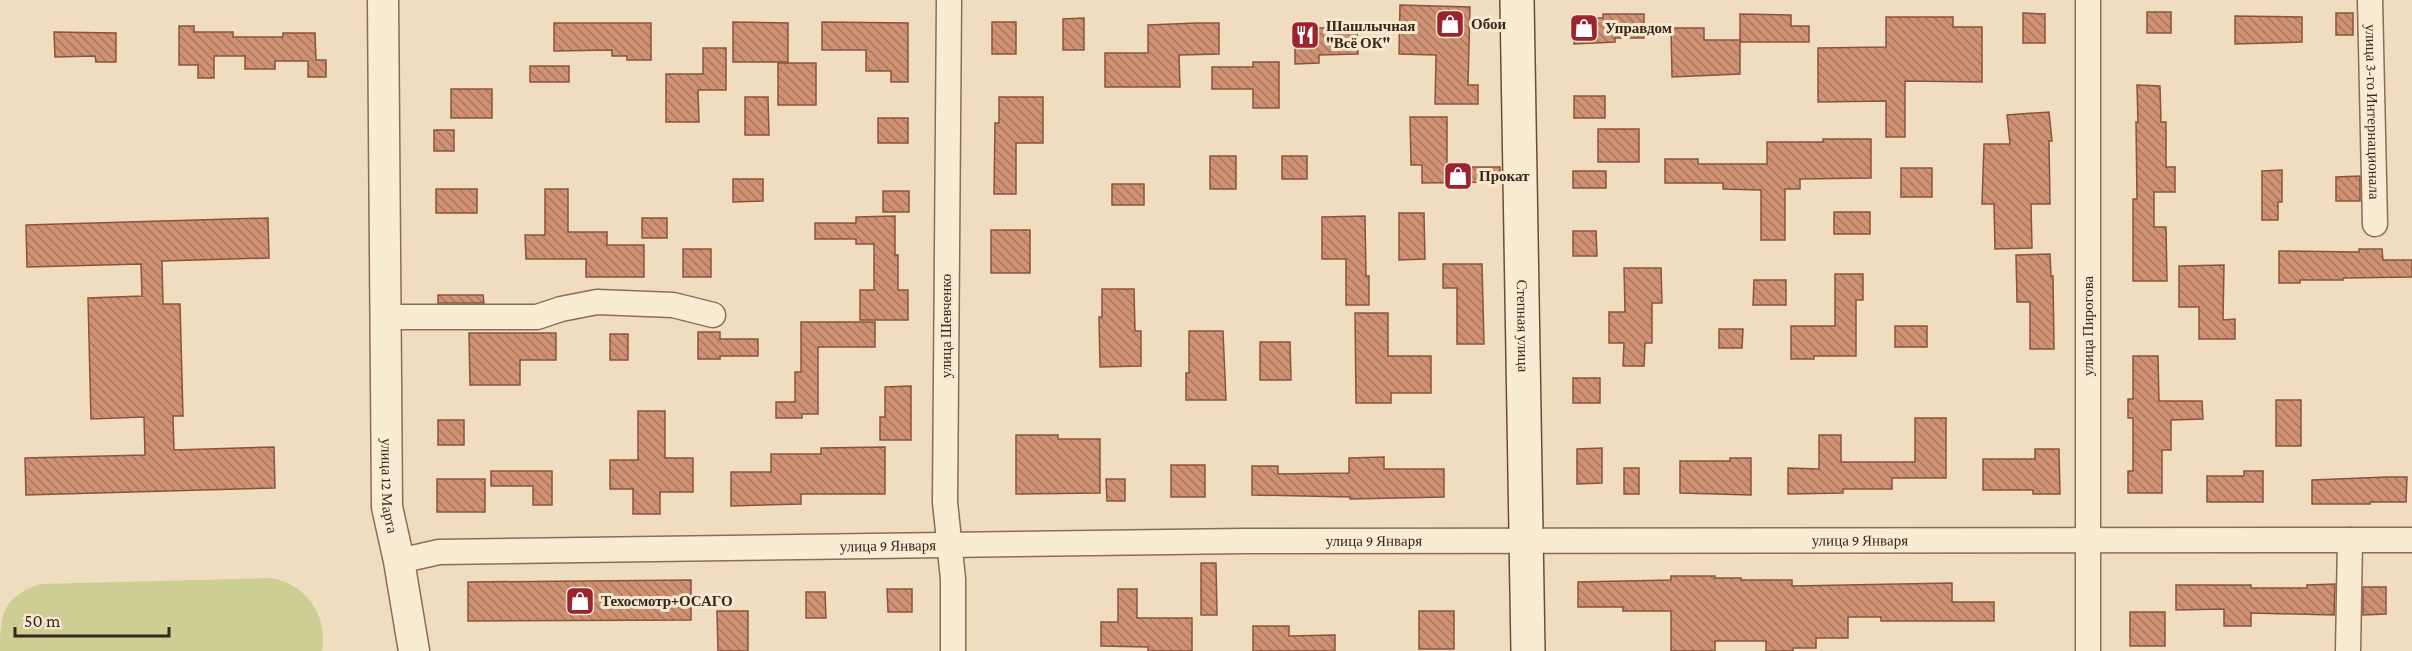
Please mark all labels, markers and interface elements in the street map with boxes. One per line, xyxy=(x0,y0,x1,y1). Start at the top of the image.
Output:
shop icon: Обои xyxy=(1434,8,1466,40)
shop icon: Управдом xyxy=(1568,12,1600,44)
place label: Обои xyxy=(1471,16,1506,32)
place label: Шашлычная "Всё ОК" xyxy=(1326,18,1415,51)
restaurant icon: Шашлычная "Всё ОК" xyxy=(1289,19,1321,51)
place label: Управдом xyxy=(1605,20,1672,36)
street label: улица 3-го Интернационала xyxy=(2363,24,2382,200)
shop icon: Прокат xyxy=(1442,160,1474,192)
place label: Прокат xyxy=(1479,168,1530,184)
street label: улица Шевченко xyxy=(938,274,954,378)
street label: улица Пирогова xyxy=(2080,275,2096,376)
street label: Степная улица xyxy=(1514,280,1531,373)
street label: улица 12 Марта xyxy=(378,438,401,535)
street label: улица 9 Января xyxy=(1812,532,1908,549)
street label: улица 9 Января xyxy=(1326,533,1422,549)
street label: улица 9 Января xyxy=(840,537,936,555)
shop icon: Техосмотр+ОСАГО xyxy=(564,585,596,617)
place label: Техосмотр+ОСАГО xyxy=(601,593,733,609)
scale bar xyxy=(15,600,170,638)
text: 50 m xyxy=(24,611,61,631)

